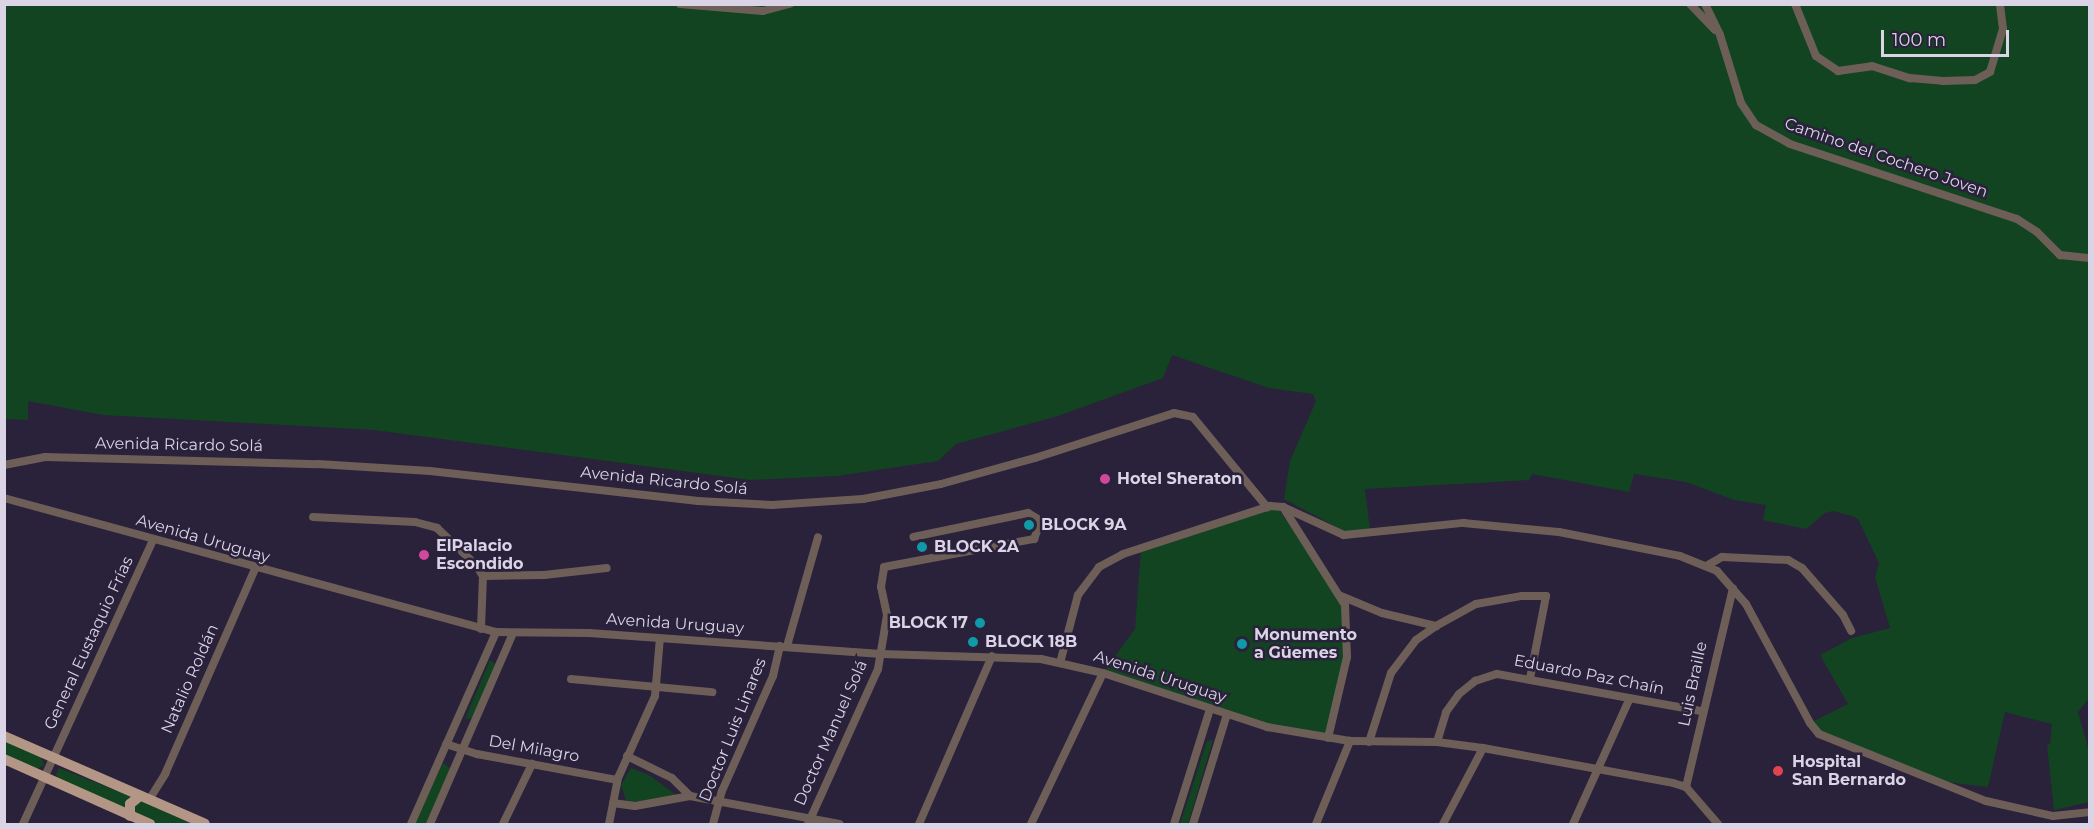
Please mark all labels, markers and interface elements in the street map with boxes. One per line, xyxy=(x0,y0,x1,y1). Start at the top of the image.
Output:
scale bar xyxy=(1884,18,2012,56)
text: 100 m xyxy=(1892,29,1946,51)
street label: Camino del Cochero Joven xyxy=(1782,114,1990,202)
street label: Avenida Ricardo Solá xyxy=(95,434,263,456)
street label: Avenida Ricardo Solá xyxy=(579,463,749,499)
place label: Hotel Sheraton xyxy=(1117,469,1242,489)
marker: Hotel Sheraton xyxy=(1098,472,1112,486)
street label: Avenida Uruguay xyxy=(134,511,272,567)
place label: BLOCK 9A xyxy=(1041,515,1126,535)
marker: BLOCK 9A xyxy=(1022,518,1036,532)
place label: ElPalacio Escondido xyxy=(436,536,524,574)
place label: BLOCK 2A xyxy=(934,537,1019,557)
marker: BLOCK 2A xyxy=(915,540,929,554)
marker: ElPalacio Escondido xyxy=(417,548,431,562)
street label: General Eustaquio Frías xyxy=(40,553,138,733)
street label: Avenida Uruguay xyxy=(605,610,745,638)
place label: BLOCK 17 xyxy=(889,613,968,633)
marker: BLOCK 17 xyxy=(973,616,987,630)
street label: Natalio Roldán xyxy=(157,621,223,737)
place label: Monumento a Güemes xyxy=(1254,625,1357,663)
place label: BLOCK 18B xyxy=(985,632,1077,652)
marker: BLOCK 18B xyxy=(966,635,980,649)
marker: Monumento a Güemes xyxy=(1235,637,1249,651)
street label: Luis Braille xyxy=(1675,640,1711,728)
street label: Avenida Uruguay xyxy=(1091,647,1229,707)
street label: Eduardo Paz Chaín xyxy=(1512,651,1666,699)
street label: Doctor Luis Linares xyxy=(695,655,771,805)
street label: Doctor Manuel Solá xyxy=(790,657,872,809)
street label: Del Milagro xyxy=(487,732,581,766)
place label: Hospital San Bernardo xyxy=(1792,752,1906,790)
marker: Hospital San Bernardo xyxy=(1769,762,1787,780)

